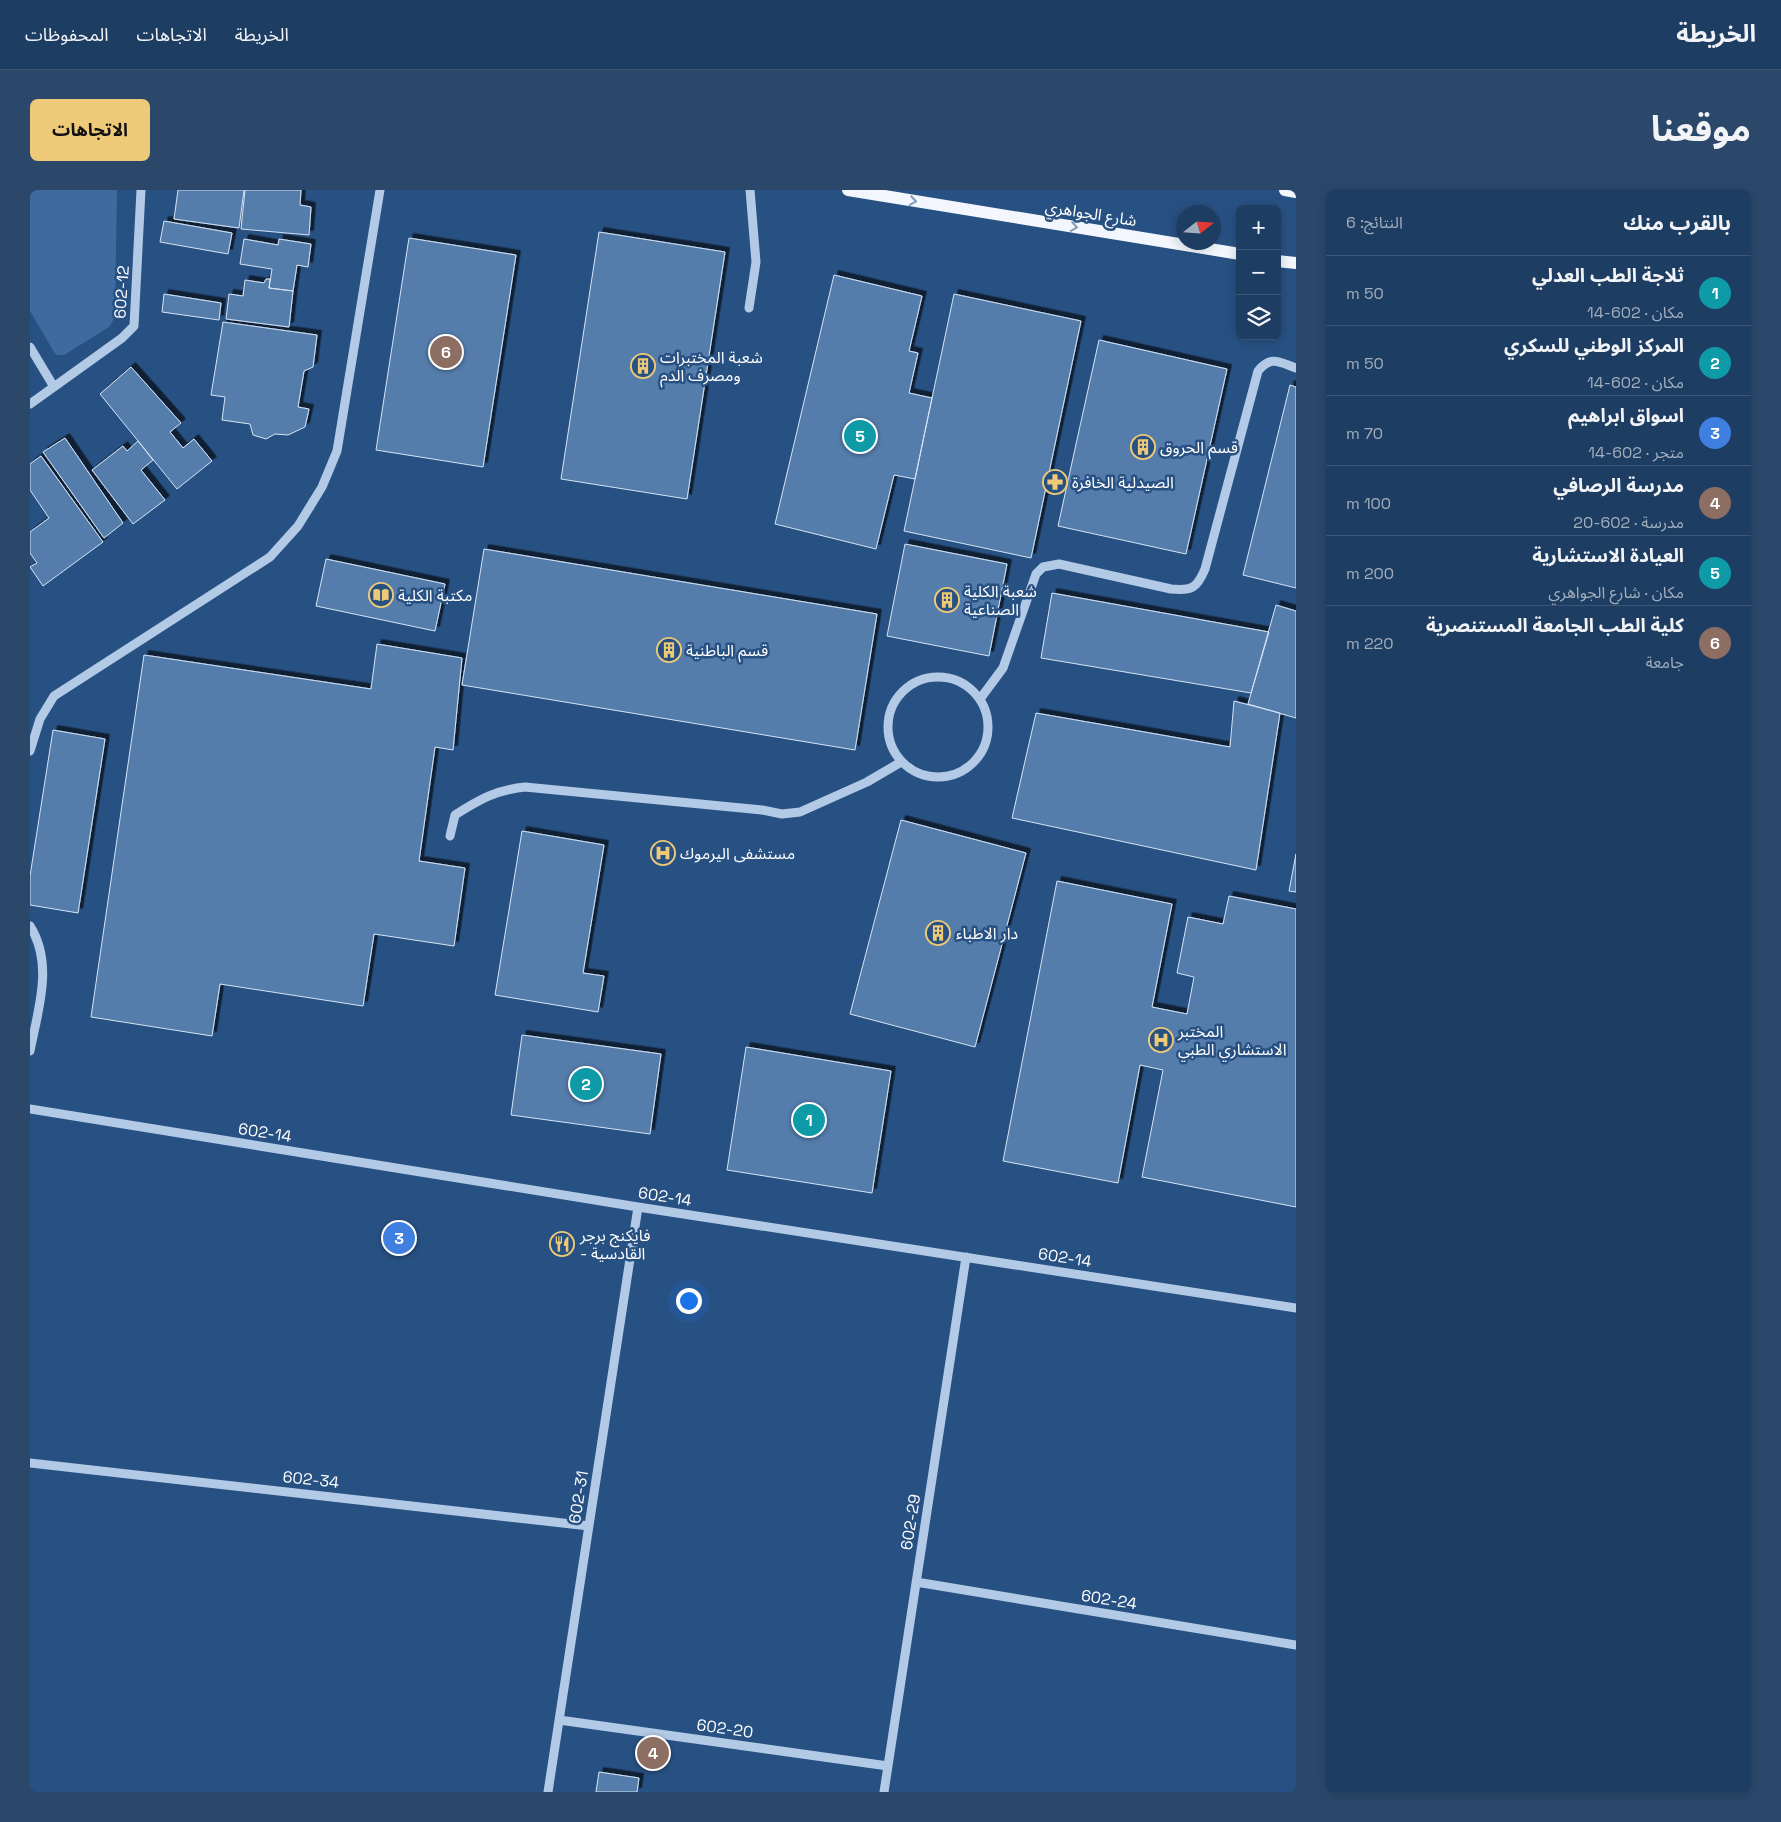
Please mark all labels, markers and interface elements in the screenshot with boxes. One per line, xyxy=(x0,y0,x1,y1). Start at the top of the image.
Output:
text: الخريطة xyxy=(1676,18,1756,49)
text: المحفوظات xyxy=(25,23,109,46)
text: الاتجاهات xyxy=(137,23,207,46)
text: الخريطة xyxy=(235,23,289,46)
button: الاتجاهات xyxy=(30,99,150,161)
text: موقعنا xyxy=(1651,107,1751,151)
one-way arrow xyxy=(909,195,918,205)
street label: شارع الجواهري xyxy=(1043,196,1138,233)
north arrow xyxy=(1176,205,1221,250)
map controls xyxy=(1236,205,1281,340)
button: + xyxy=(1236,205,1281,250)
text: بالقرب منك xyxy=(1623,209,1731,236)
text: النتائج: 6 xyxy=(1346,212,1403,233)
one-way arrow xyxy=(1070,221,1078,232)
button: − xyxy=(1236,250,1281,295)
text: ثلاجة الطب العدلي xyxy=(1532,263,1684,288)
street label: 602-12 xyxy=(109,265,134,319)
text: 50 m xyxy=(1346,283,1384,304)
text: 1 xyxy=(1711,283,1719,304)
button: layers xyxy=(1236,295,1281,340)
text: مكان · 602-14 xyxy=(1587,302,1684,323)
pin: 6 xyxy=(430,333,462,371)
text: المركز الوطني للسكري xyxy=(1504,333,1684,358)
place label: شعبة المختبرات ومصرف الدم xyxy=(660,347,763,388)
building icon: شعبة المختبرات ومصرف الدم xyxy=(630,353,656,379)
text: 50 m xyxy=(1346,353,1384,374)
text: 2 xyxy=(1710,353,1720,374)
text: مكان · 602-14 xyxy=(1587,372,1684,393)
text: اسواق ابراهيم xyxy=(1568,403,1684,428)
pin: 5 xyxy=(844,417,876,455)
text: 70 m xyxy=(1346,423,1383,444)
text: 3 xyxy=(1710,423,1720,444)
building icon: قسم الحروق xyxy=(1130,434,1156,460)
place label: قسم الحروق xyxy=(1160,437,1238,460)
text: متجر · 602-14 xyxy=(1588,442,1684,463)
pharmacy icon: الصيدلية الخافرة xyxy=(1042,469,1068,495)
place label: الصيدلية الخافرة xyxy=(1072,472,1174,493)
text: مدرسة الرصافي xyxy=(1553,473,1684,498)
text: 100 m xyxy=(1346,493,1391,514)
text: 4 xyxy=(1710,493,1720,514)
text: مدرسة · 602-20 xyxy=(1573,512,1684,533)
text: العيادة الاستشارية xyxy=(1532,543,1684,568)
text: 200 m xyxy=(1346,563,1394,584)
text: 5 xyxy=(1710,563,1720,584)
place label: شعبة الكلية الصناعية xyxy=(964,581,1037,620)
library icon: مكتبة الكلية xyxy=(368,582,394,608)
text: مكان · شارع الجواهري xyxy=(1548,582,1684,603)
place label: مكتبة الكلية xyxy=(398,585,473,606)
building icon: شعبة الكلية الصناعية xyxy=(934,587,960,613)
text: كلية الطب الجامعة المستنصرية xyxy=(1426,613,1684,638)
text: 220 m xyxy=(1346,633,1393,654)
text: 6 xyxy=(1710,633,1720,654)
building icon: قسم الباطنية xyxy=(656,637,682,663)
place label: قسم الباطنية xyxy=(686,640,768,663)
text: جامعة xyxy=(1645,652,1684,673)
hospital icon: مستشفى اليرموك xyxy=(650,840,676,866)
place label: مستشفى اليرموك xyxy=(680,843,795,864)
building icon: دار الاطباء xyxy=(925,920,951,946)
place label: دار الاطباء xyxy=(956,923,1018,944)
place label: المختبر الاستشاري الطبي xyxy=(1177,1021,1287,1062)
hospital icon: المختبر الاستشاري الطبي xyxy=(1148,1027,1174,1053)
pin: 2 xyxy=(570,1065,602,1103)
pin: 1 xyxy=(793,1101,825,1139)
street label: 602-14 xyxy=(237,1118,293,1147)
street label: 602-14 xyxy=(637,1182,693,1211)
pin: 3 xyxy=(383,1219,415,1257)
place label: فايكنج برجر - القادسية xyxy=(579,1225,650,1264)
restaurant icon: فايكنج برجر - القادسية xyxy=(549,1231,575,1257)
street label: 602-14 xyxy=(1037,1243,1093,1272)
your location xyxy=(676,1288,702,1314)
street label: 602-34 xyxy=(282,1466,340,1493)
street label: 602-31 xyxy=(564,1469,593,1525)
street label: 602-29 xyxy=(896,1493,925,1552)
street label: 602-24 xyxy=(1080,1585,1138,1614)
street label: 602-20 xyxy=(695,1714,755,1743)
pin: 4 xyxy=(637,1734,669,1772)

